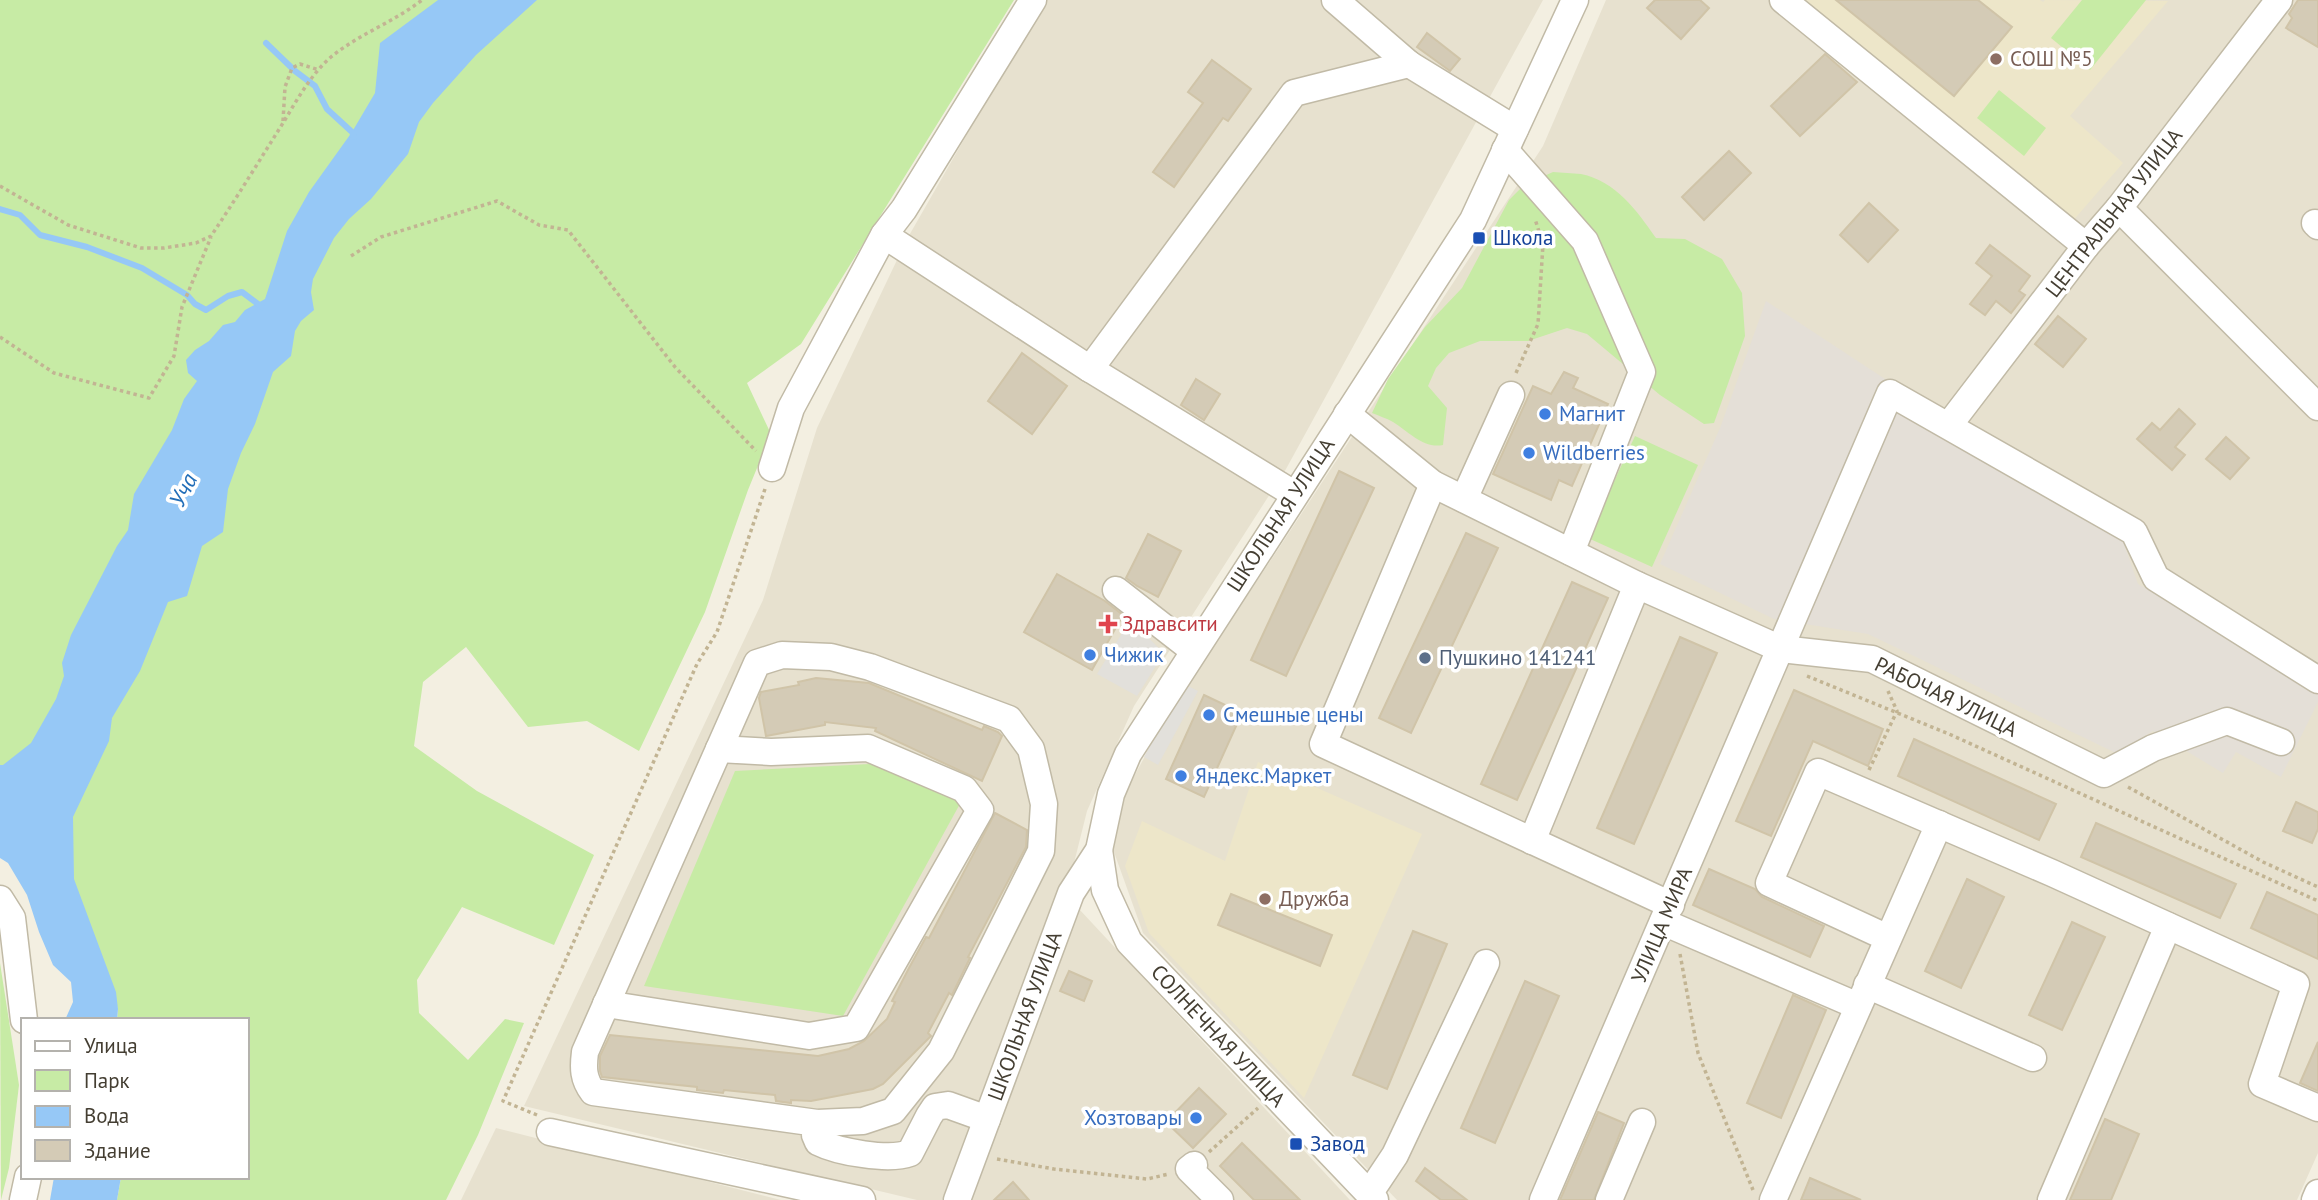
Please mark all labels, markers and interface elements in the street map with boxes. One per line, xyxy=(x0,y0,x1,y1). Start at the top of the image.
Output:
place label: СОШ №5 xyxy=(2010,45,2093,72)
marker: СОШ №5 xyxy=(1988,51,2004,67)
street label: ЦЕНТРАЛЬНАЯ УЛИЦА xyxy=(2039,122,2188,303)
place label: Школа xyxy=(1493,224,1553,251)
marker: Школа xyxy=(1471,230,1487,246)
place label: Магнит xyxy=(1559,400,1626,427)
marker: Магнит xyxy=(1537,406,1553,422)
street label: ШКОЛЬНАЯ УЛИЦА xyxy=(1221,432,1341,597)
place label: Wildberries xyxy=(1543,439,1645,466)
marker: Wildberries xyxy=(1521,445,1537,461)
water label: Уча xyxy=(162,468,203,512)
place label: Здравсити xyxy=(1122,610,1218,637)
marker: Здравсити xyxy=(1100,616,1116,632)
place label: Чижик xyxy=(1104,641,1164,668)
place label: Пушкино 141241 xyxy=(1439,644,1596,671)
marker: Чижик xyxy=(1082,647,1098,663)
marker: Пушкино 141241 xyxy=(1417,650,1433,666)
street label: РАБОЧАЯ УЛИЦА xyxy=(1870,650,2023,743)
place label: Смешные цены xyxy=(1223,701,1364,728)
marker: Смешные цены xyxy=(1201,707,1217,723)
place label: Яндекс.Маркет xyxy=(1195,762,1332,789)
marker: Яндекс.Маркет xyxy=(1173,768,1189,784)
street label: УЛИЦА МИРА xyxy=(1625,862,1698,987)
place label: Дружба xyxy=(1279,885,1349,912)
marker: Дружба xyxy=(1257,891,1273,907)
street label: ШКОЛЬНАЯ УЛИЦА xyxy=(981,927,1068,1104)
street label: СОЛНЕЧНАЯ УЛИЦА xyxy=(1145,959,1292,1113)
legend xyxy=(21,1018,248,1179)
text: Улица xyxy=(84,1032,138,1059)
text: Парк xyxy=(84,1067,130,1094)
text: Вода xyxy=(84,1102,129,1129)
place label: Хозтовары xyxy=(1084,1104,1182,1131)
marker: Хозтовары xyxy=(1188,1110,1204,1126)
place label: Завод xyxy=(1310,1130,1365,1157)
marker: Завод xyxy=(1288,1136,1304,1152)
text: Здание xyxy=(84,1137,151,1164)

